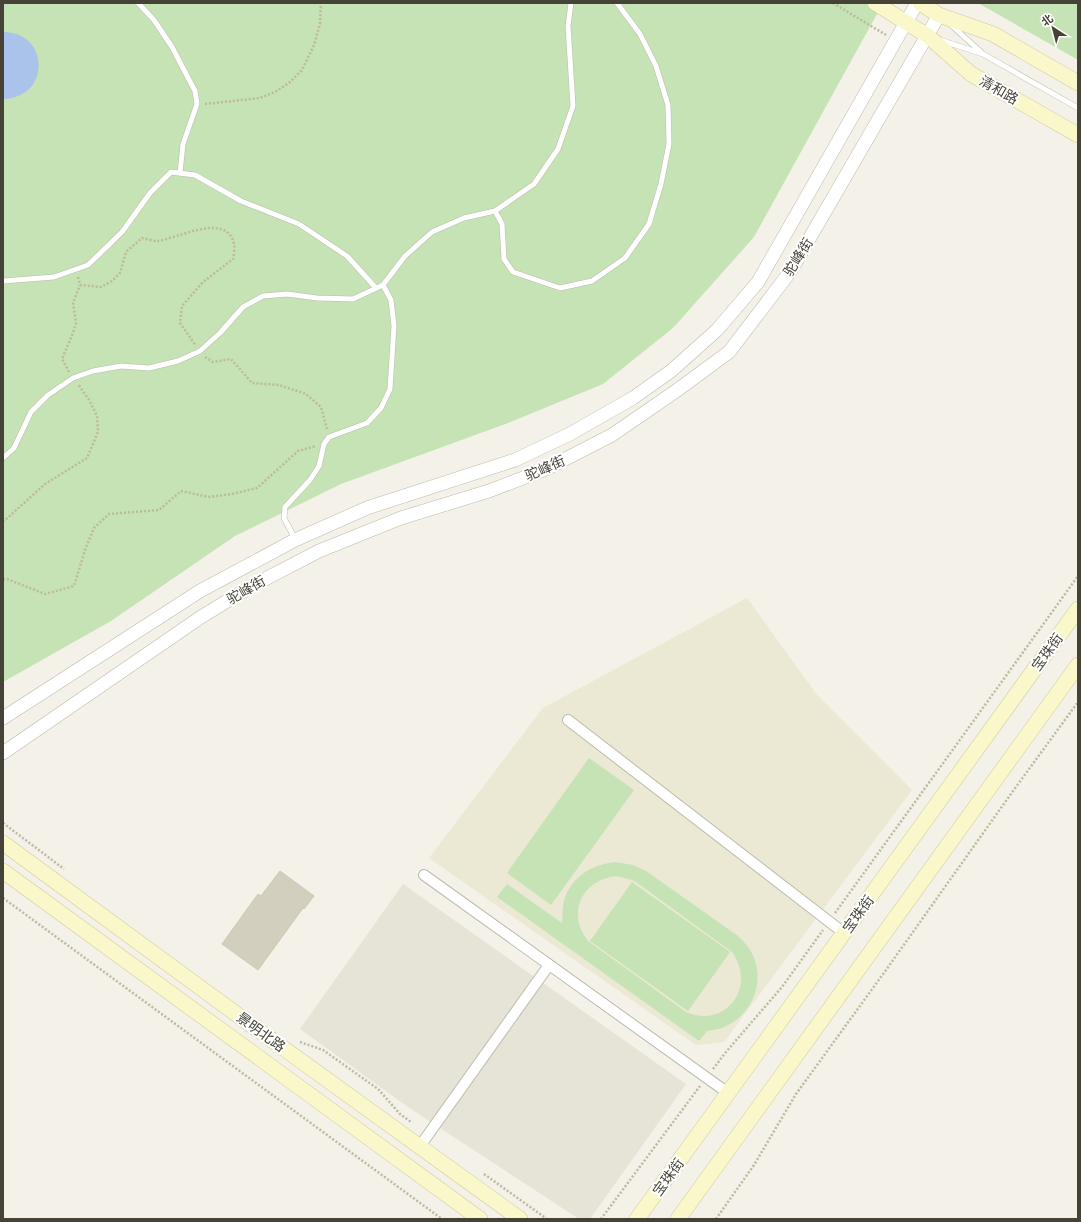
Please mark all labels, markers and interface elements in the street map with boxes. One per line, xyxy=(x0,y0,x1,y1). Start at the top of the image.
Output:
north arrow xyxy=(1033,8,1073,48)
text: 北 xyxy=(1039,12,1055,28)
street label: 清和路 xyxy=(977,73,1021,107)
street label: 驼峰街 xyxy=(780,235,816,279)
street label: 驼峰街 xyxy=(523,452,567,484)
street label: 驼峰街 xyxy=(224,573,268,607)
street label: 宝珠街 xyxy=(1028,630,1066,674)
street label: 宝珠街 xyxy=(839,892,877,936)
street label: 景明北路 xyxy=(234,1009,288,1055)
street label: 宝珠街 xyxy=(649,1155,687,1199)

